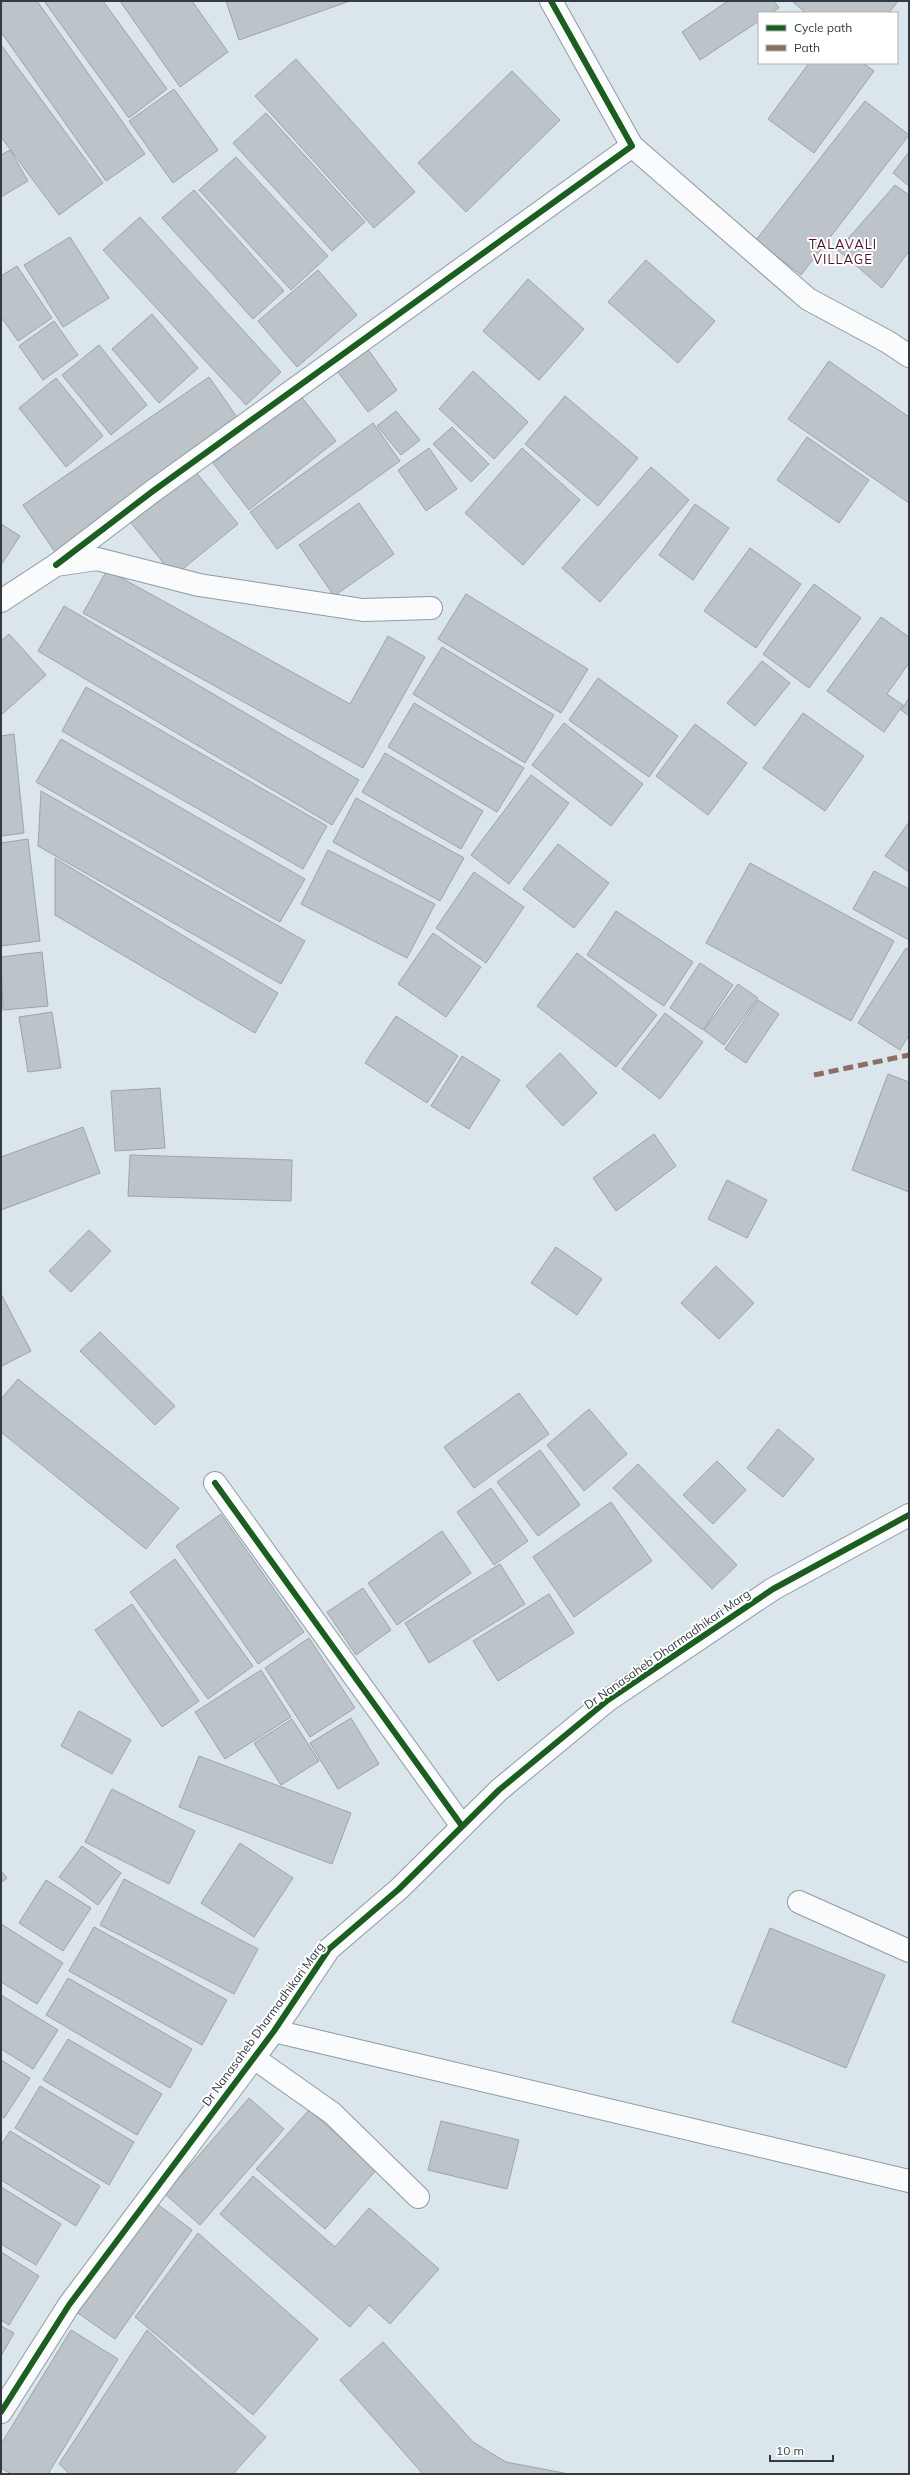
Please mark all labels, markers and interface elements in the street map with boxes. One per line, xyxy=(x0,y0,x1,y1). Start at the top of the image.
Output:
legend xyxy=(758,12,898,64)
text: Cycle path xyxy=(794,20,852,35)
text: Path xyxy=(794,40,820,55)
district label: TALAVALI VILLAGE xyxy=(809,236,877,267)
street label: Dr Nanasaheb Dharmadhikari Marg xyxy=(581,1586,753,1712)
street label: Dr Nanasaheb Dharmadhikari Marg xyxy=(198,1939,328,2109)
scale bar xyxy=(770,2437,833,2463)
text: 10 m xyxy=(776,2443,804,2458)

